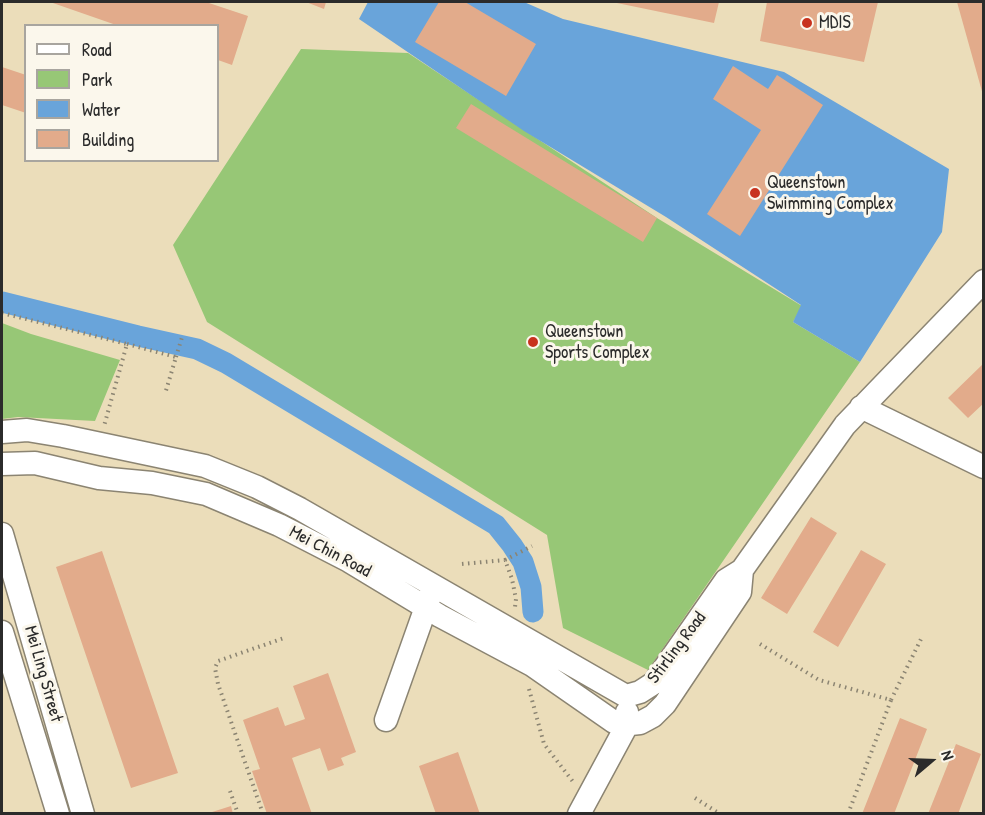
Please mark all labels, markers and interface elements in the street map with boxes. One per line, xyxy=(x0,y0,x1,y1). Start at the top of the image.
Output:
place label: MDIS xyxy=(819,12,851,34)
marker: MDIS xyxy=(800,16,814,30)
legend xyxy=(24,24,219,162)
text: Road xyxy=(82,37,112,62)
text: Park xyxy=(82,67,112,92)
text: Water xyxy=(82,97,120,122)
text: Building xyxy=(82,127,134,152)
place label: Queenstown Swimming Complex xyxy=(767,172,894,214)
marker: Queenstown Swimming Complex xyxy=(748,186,762,200)
place label: Queenstown Sports Complex xyxy=(545,321,649,364)
marker: Queenstown Sports Complex xyxy=(526,335,540,349)
street label: Mei Chin Road xyxy=(286,522,374,582)
street label: Stirling Road xyxy=(643,608,711,688)
street label: Mei Ling Street xyxy=(19,623,67,725)
north arrow xyxy=(901,731,961,791)
text: N xyxy=(936,748,960,763)

